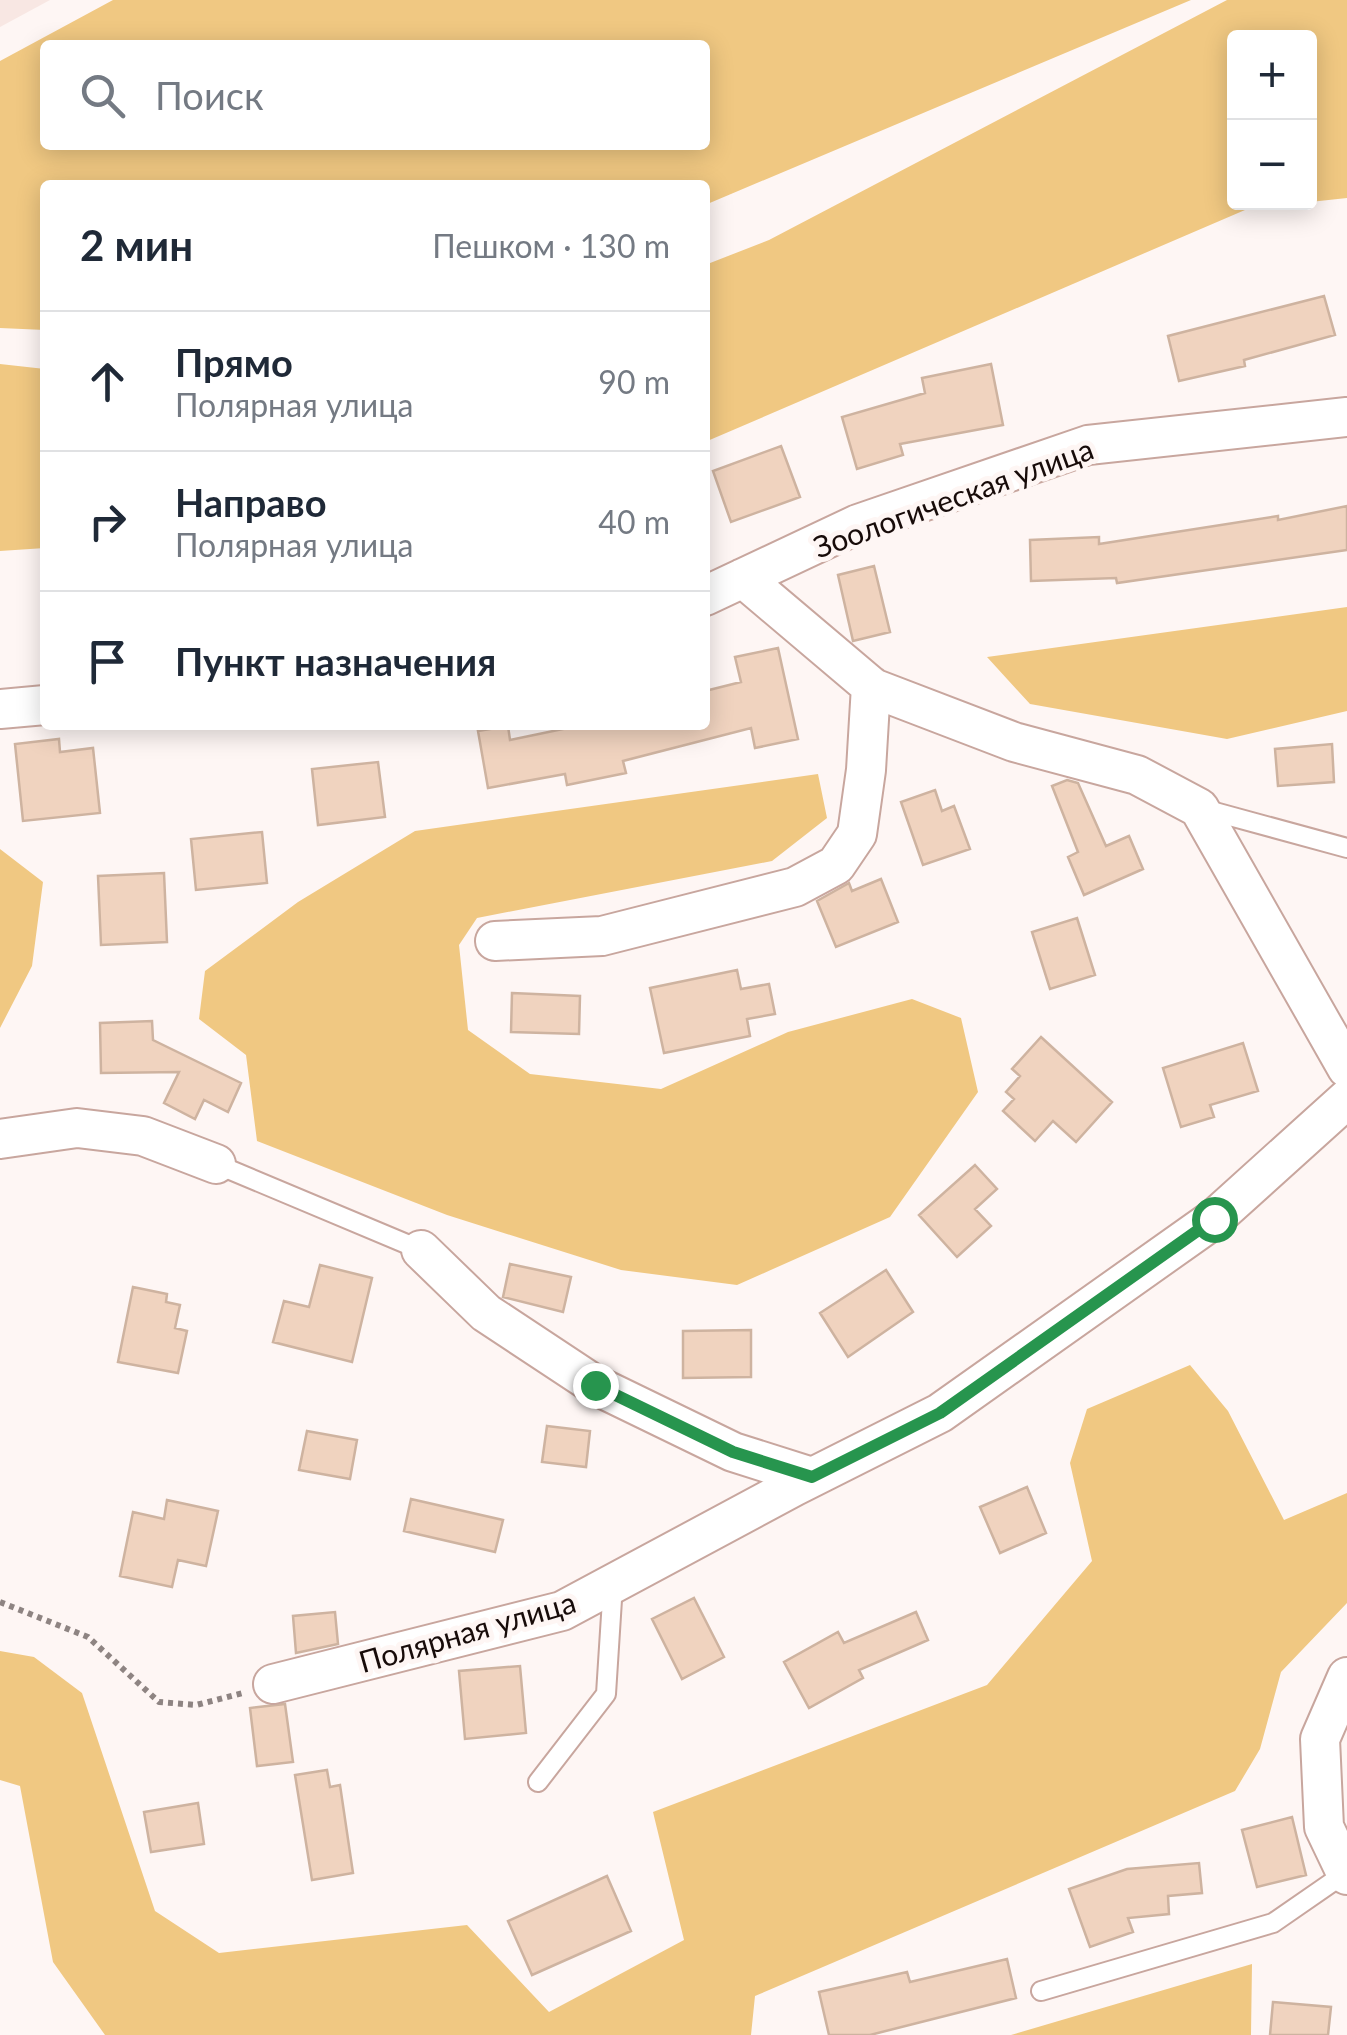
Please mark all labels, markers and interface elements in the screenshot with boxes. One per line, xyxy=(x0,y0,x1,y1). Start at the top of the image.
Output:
map controls xyxy=(1227,30,1317,210)
button: + xyxy=(1227,30,1317,120)
search box xyxy=(40,40,710,150)
icon: search xyxy=(75,68,130,123)
text: Поиск xyxy=(155,72,264,118)
button: − xyxy=(1227,120,1317,210)
text: 2 мин xyxy=(80,220,193,270)
text: Пешком · 130 m xyxy=(432,226,670,265)
text: Прямо xyxy=(175,339,293,385)
icon: ahead xyxy=(80,354,135,409)
text: 90 m xyxy=(598,362,670,401)
text: Полярная улица xyxy=(175,385,413,424)
street label: Зоологическая улица xyxy=(808,430,1098,564)
text: Направо xyxy=(175,479,327,525)
icon: right xyxy=(80,494,135,549)
text: 40 m xyxy=(598,502,670,541)
text: Полярная улица xyxy=(175,525,413,564)
icon: arrive xyxy=(80,634,135,689)
text: Пункт назначения xyxy=(175,638,496,684)
route start xyxy=(1192,1197,1238,1243)
route end xyxy=(573,1363,619,1409)
street label: Полярная улица xyxy=(355,1583,579,1679)

